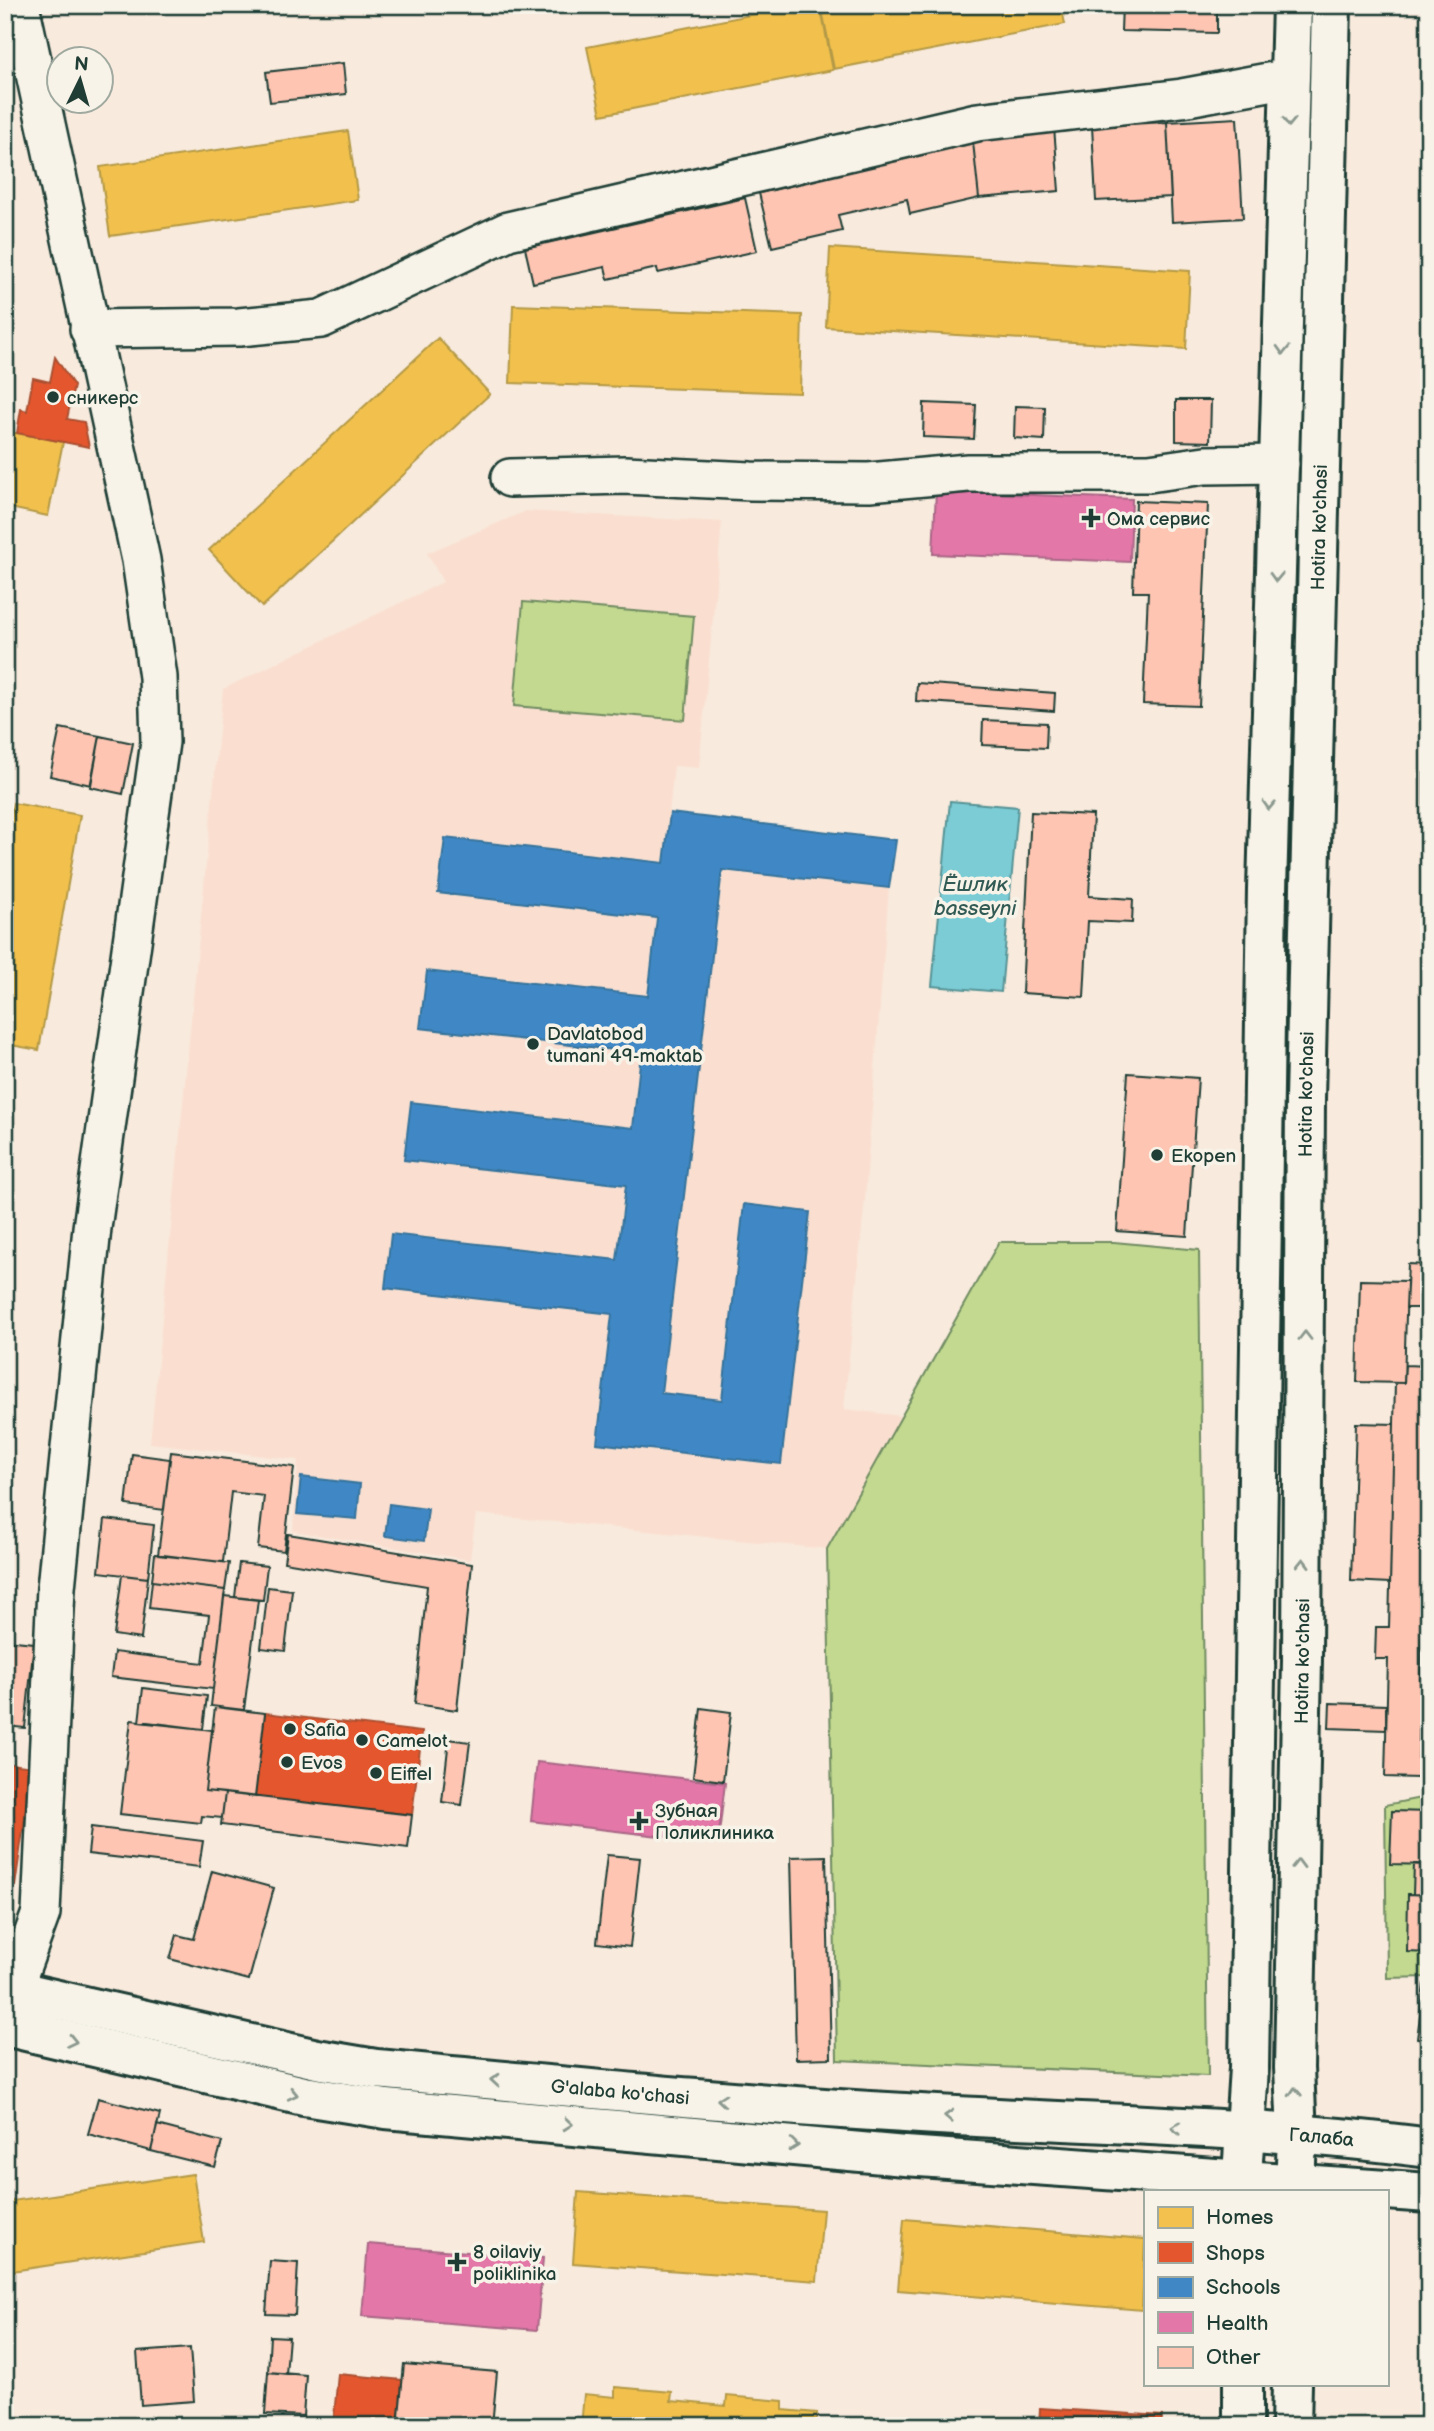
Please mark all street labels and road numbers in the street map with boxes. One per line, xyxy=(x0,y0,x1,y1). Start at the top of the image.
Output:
street label: Hotira ko'chasi xyxy=(1307,464,1333,591)
street label: Hotira ko'chasi xyxy=(1295,1031,1320,1157)
street label: Hotira ko'chasi xyxy=(1291,1598,1315,1724)
street label: G'alaba ko'chasi xyxy=(550,2075,690,2110)
street label: Галаба xyxy=(1288,2124,1355,2152)

